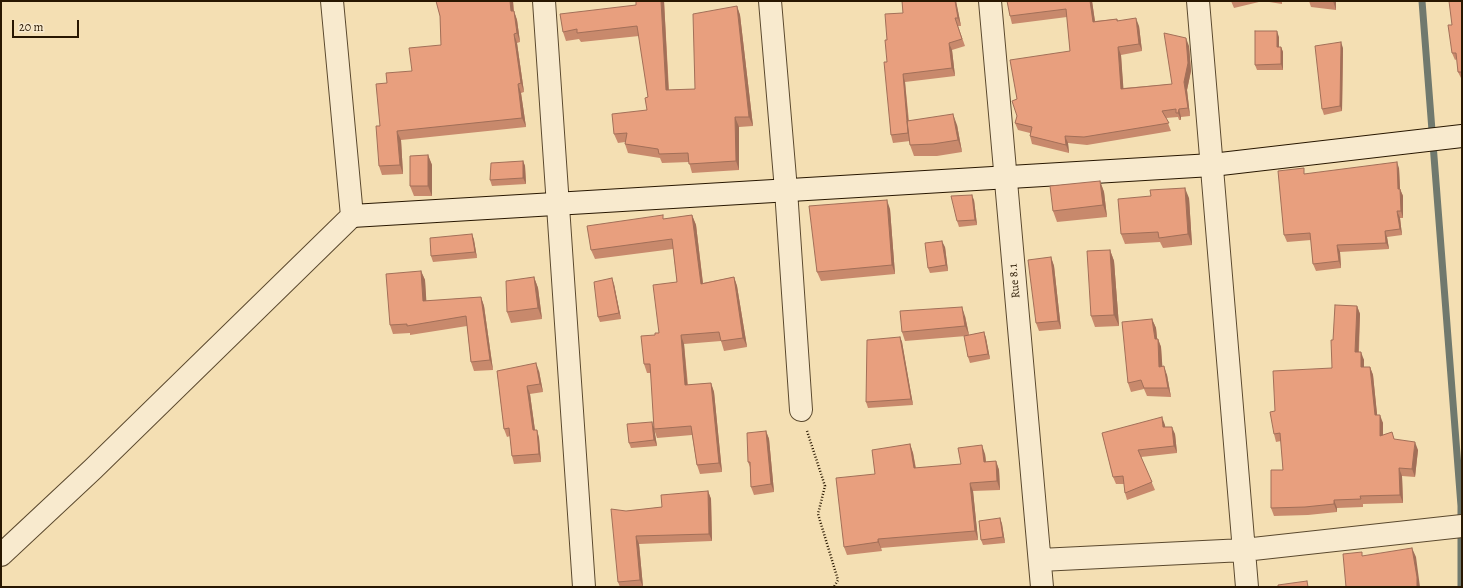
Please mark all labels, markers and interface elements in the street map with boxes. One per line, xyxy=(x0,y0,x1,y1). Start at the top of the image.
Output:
scale bar xyxy=(14,12,81,38)
text: 20 m xyxy=(19,19,43,35)
street label: Rue 8.1 xyxy=(1006,263,1024,299)

